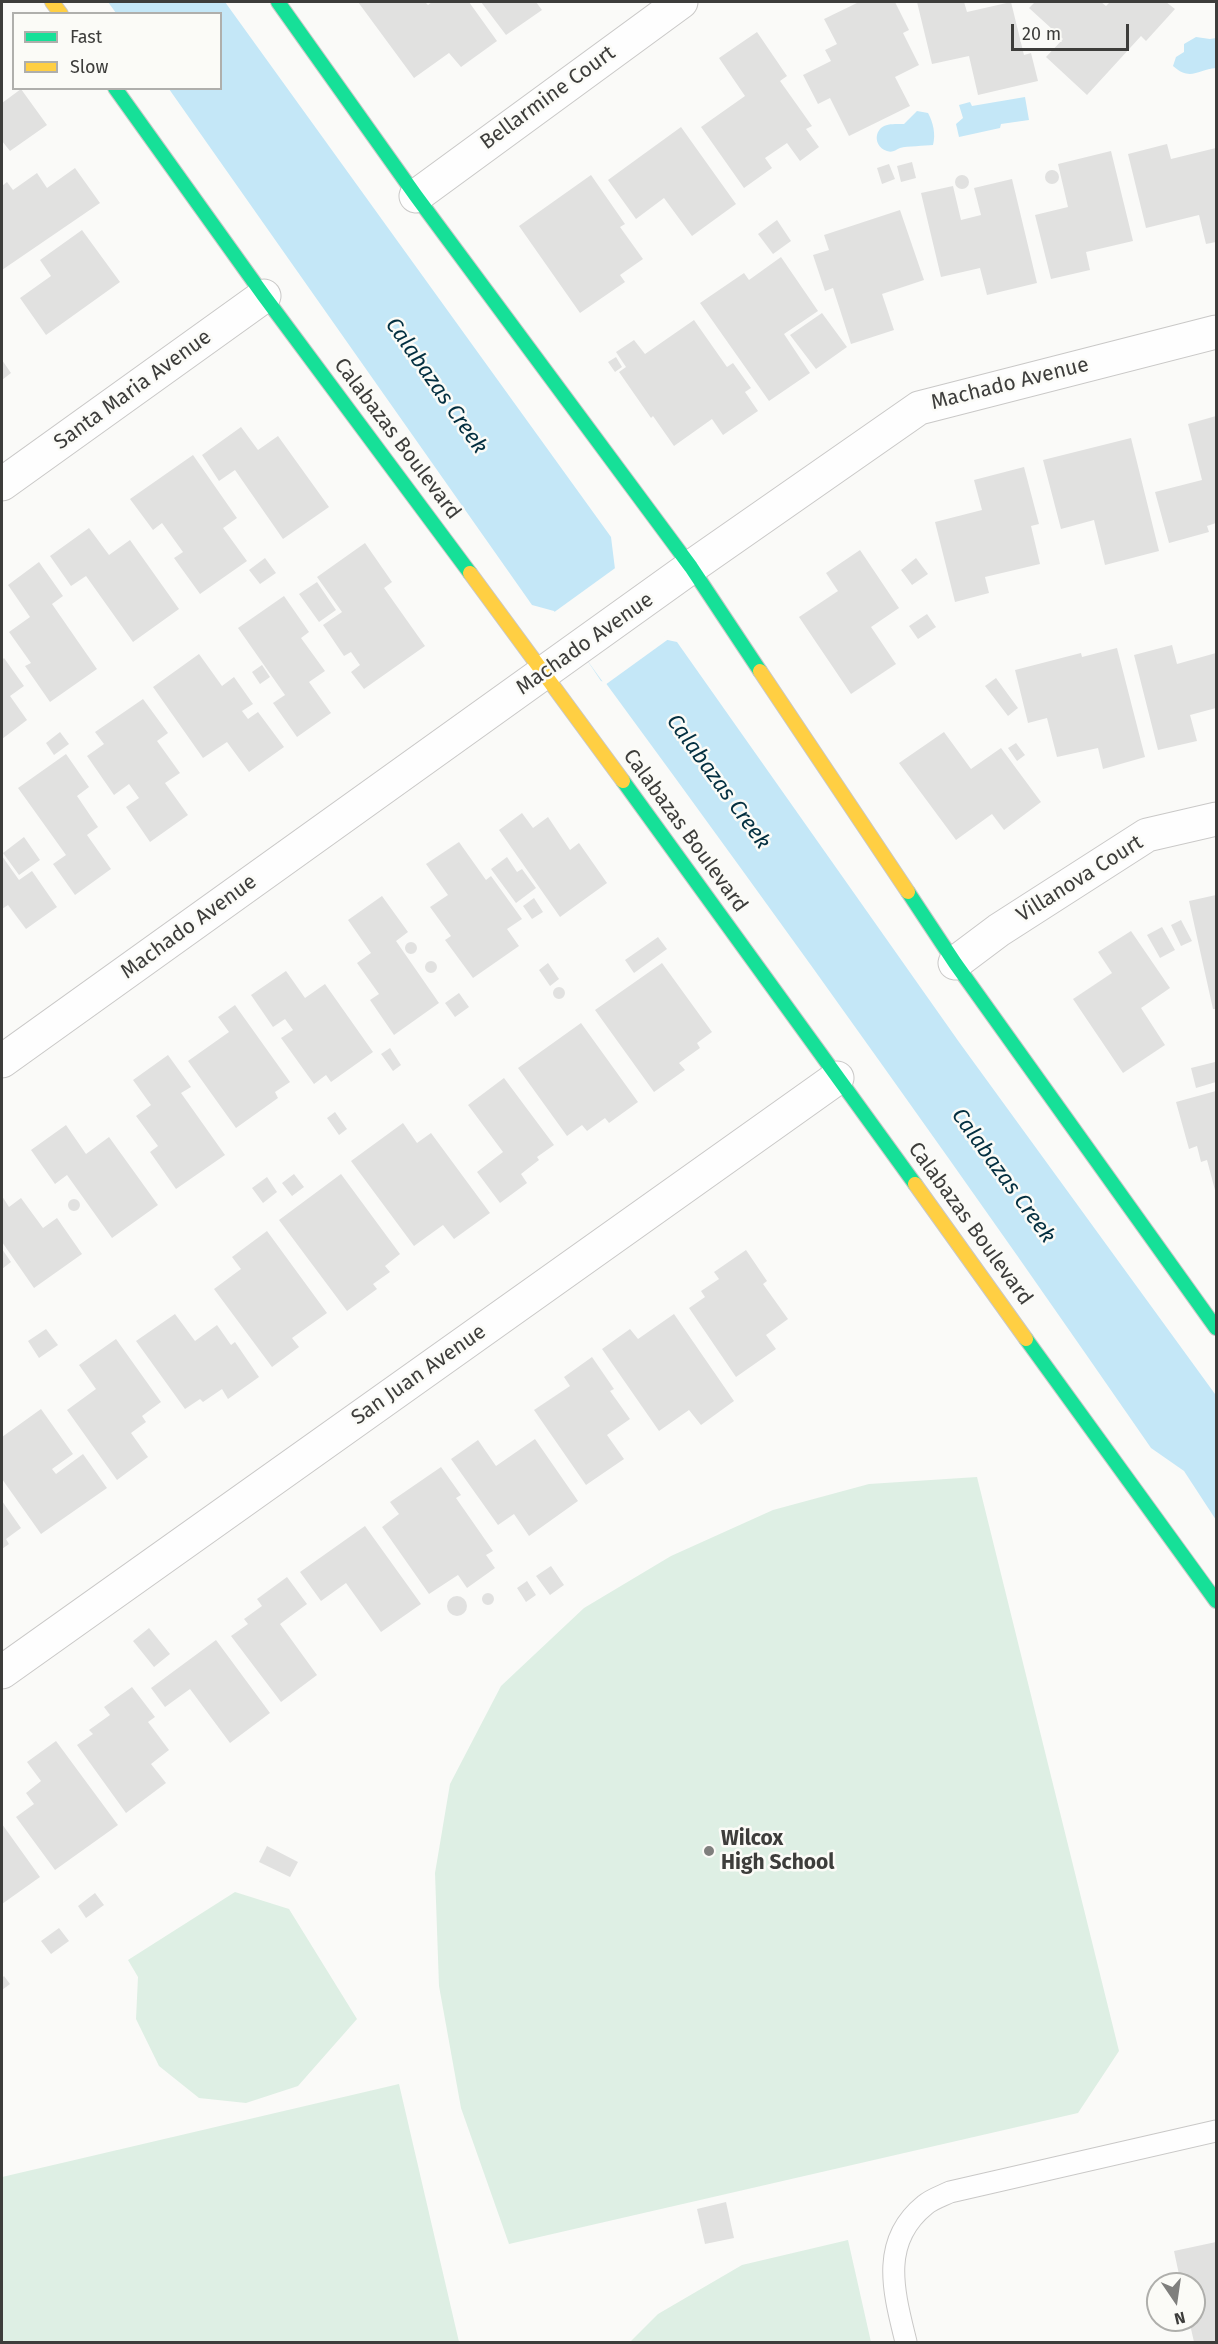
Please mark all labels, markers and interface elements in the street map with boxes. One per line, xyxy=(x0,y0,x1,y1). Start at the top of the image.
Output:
legend xyxy=(12,12,222,90)
scale bar xyxy=(1014,12,1132,50)
text: 20 m xyxy=(1022,23,1061,45)
text: Fast xyxy=(70,26,102,48)
street label: Bellarmine Court xyxy=(476,41,620,155)
text: Slow xyxy=(70,56,108,78)
water label: Calabazas Creek xyxy=(379,313,493,459)
street label: Santa Maria Avenue xyxy=(50,325,216,455)
street label: Machado Avenue xyxy=(929,352,1091,416)
street label: Calabazas Boulevard xyxy=(328,353,466,525)
street label: Machado Avenue xyxy=(512,587,658,701)
water label: Calabazas Creek xyxy=(660,709,776,855)
street label: Calabazas Boulevard xyxy=(617,745,753,917)
street label: Villanova Court xyxy=(1012,830,1148,928)
street label: Machado Avenue xyxy=(116,869,262,985)
water label: Calabazas Creek xyxy=(945,1103,1061,1249)
street label: Calabazas Boulevard xyxy=(902,1138,1038,1310)
street label: San Juan Avenue xyxy=(347,1319,491,1431)
place label: Wilcox High School xyxy=(721,1826,835,1876)
marker: Wilcox High School xyxy=(702,1844,716,1858)
north arrow xyxy=(1146,2272,1206,2332)
text: N xyxy=(1172,2308,1187,2329)

